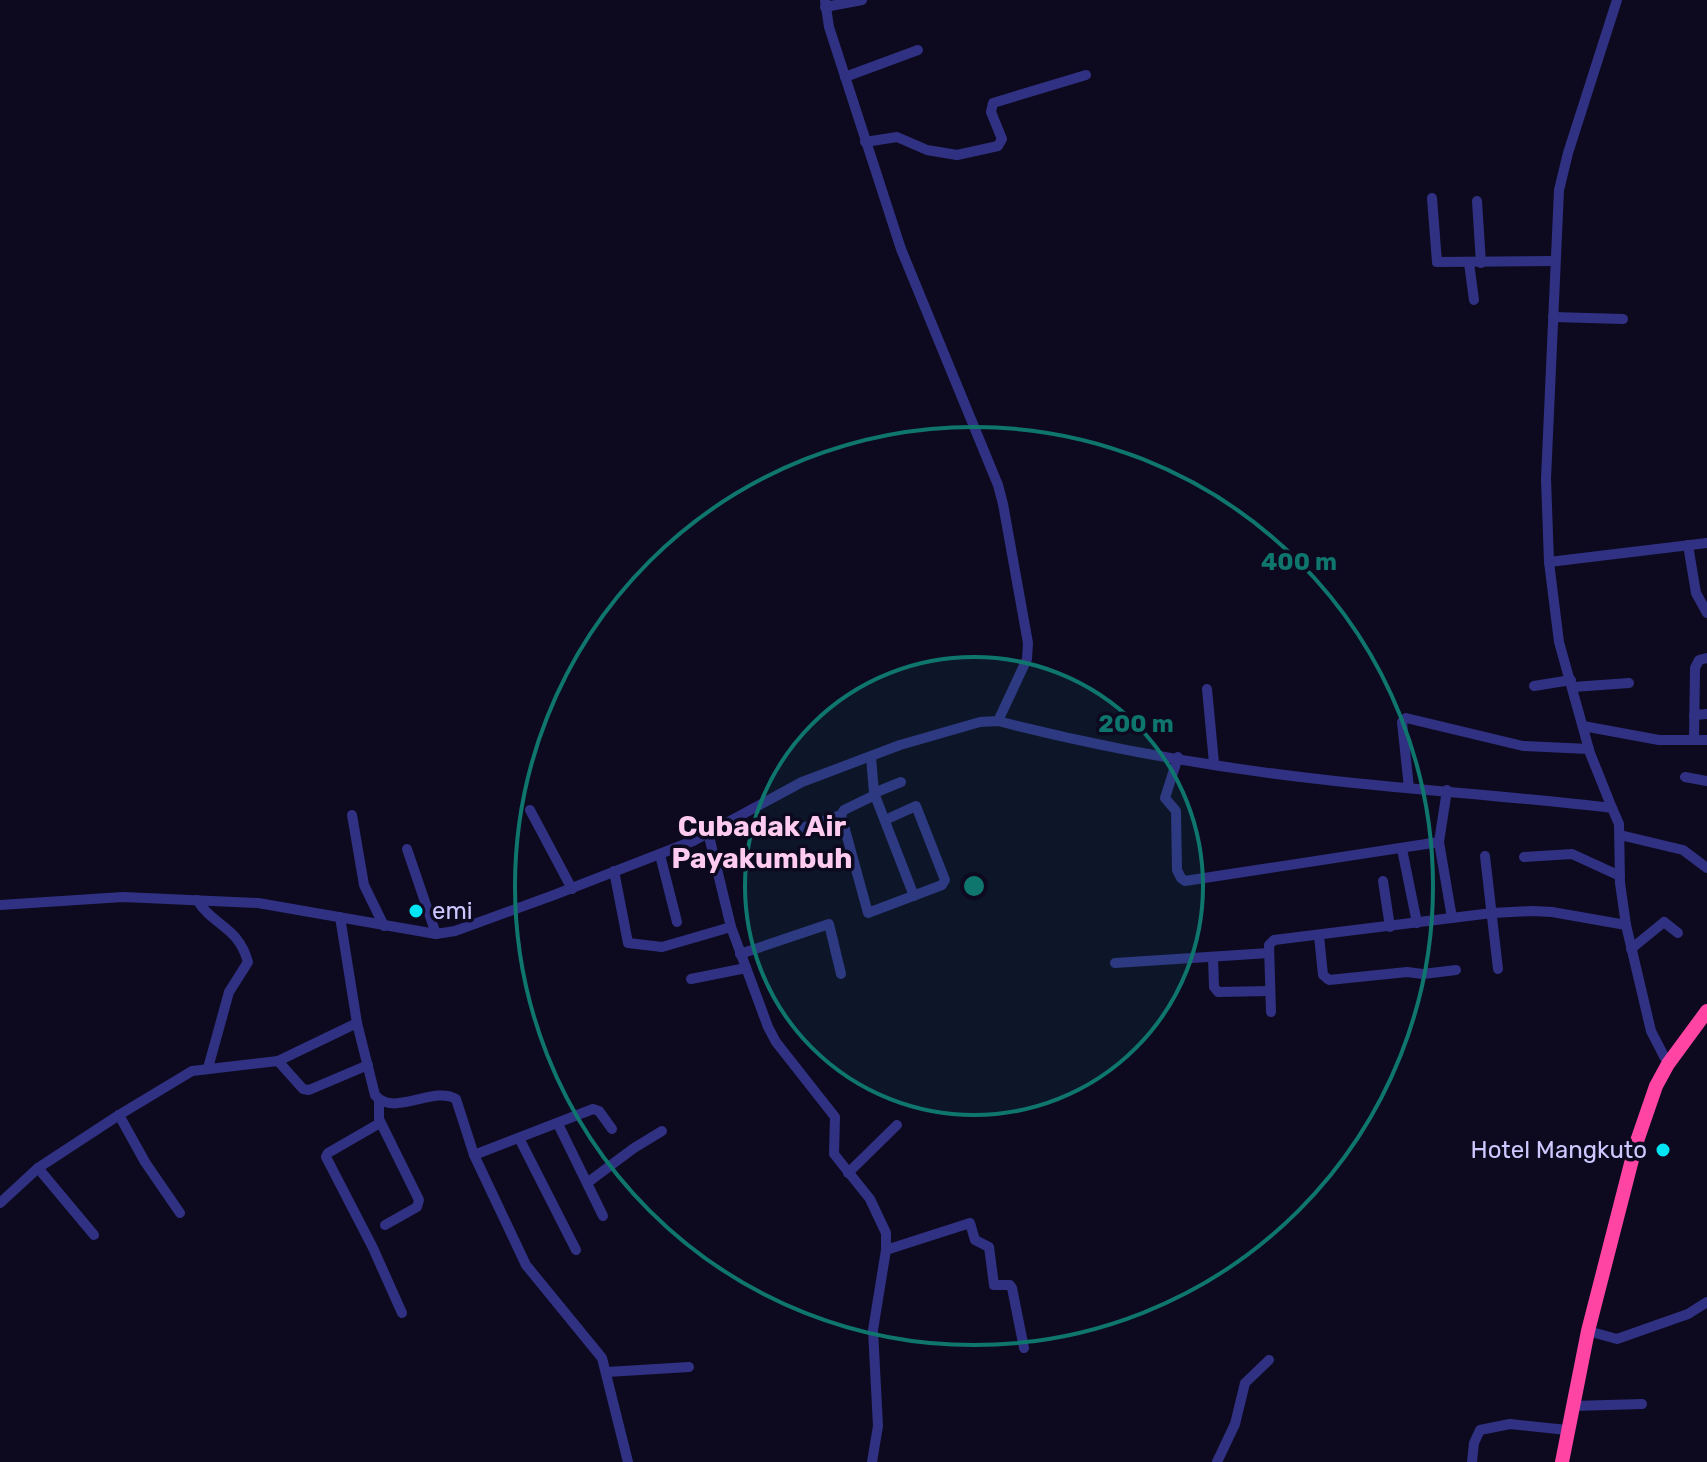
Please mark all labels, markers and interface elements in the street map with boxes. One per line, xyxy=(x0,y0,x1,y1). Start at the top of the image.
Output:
text: 400 m xyxy=(1261,548,1337,576)
text: 200 m xyxy=(1098,710,1174,738)
district label: Cubadak Air Payakumbuh xyxy=(672,810,852,875)
centre of rings xyxy=(960,872,988,900)
place label: emi xyxy=(432,897,473,925)
marker: emi xyxy=(407,902,425,920)
place label: Hotel Mangkuto xyxy=(1471,1136,1647,1164)
marker: Hotel Mangkuto xyxy=(1654,1141,1672,1159)

